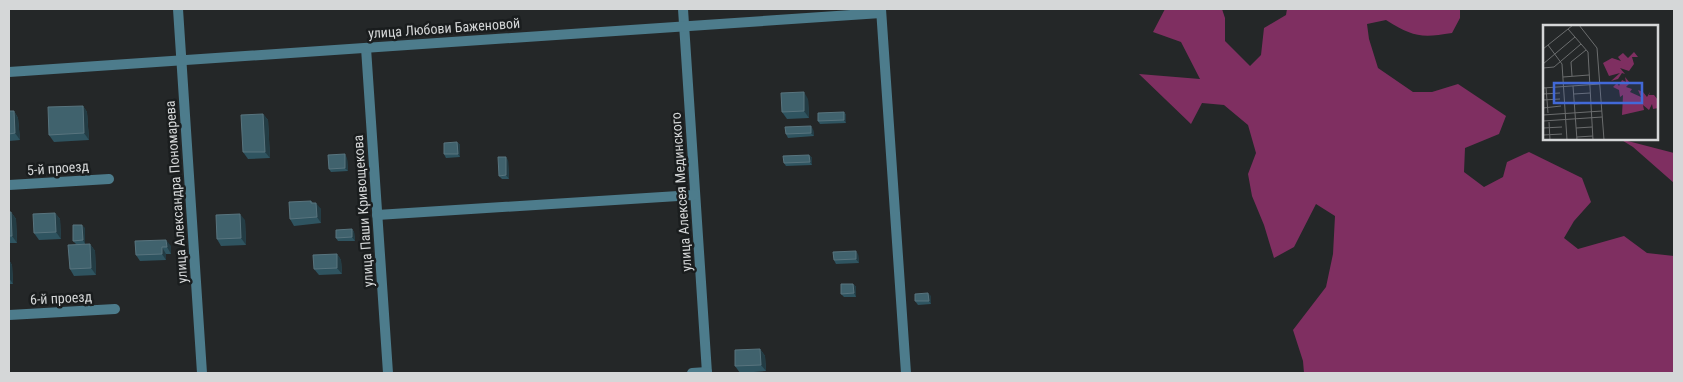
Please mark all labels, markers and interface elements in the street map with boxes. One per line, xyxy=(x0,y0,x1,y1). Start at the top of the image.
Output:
street label: улица Любови Баженовой xyxy=(367,15,521,41)
inset map xyxy=(1543,25,1658,140)
street label: улица Александра Пономарева xyxy=(162,100,190,284)
street label: улица Алексея Мединского xyxy=(667,112,695,272)
street label: улица Паши Кривощекова xyxy=(350,134,376,288)
street label: 5-й проезд xyxy=(26,158,90,178)
street label: 6-й проезд xyxy=(30,288,93,308)

